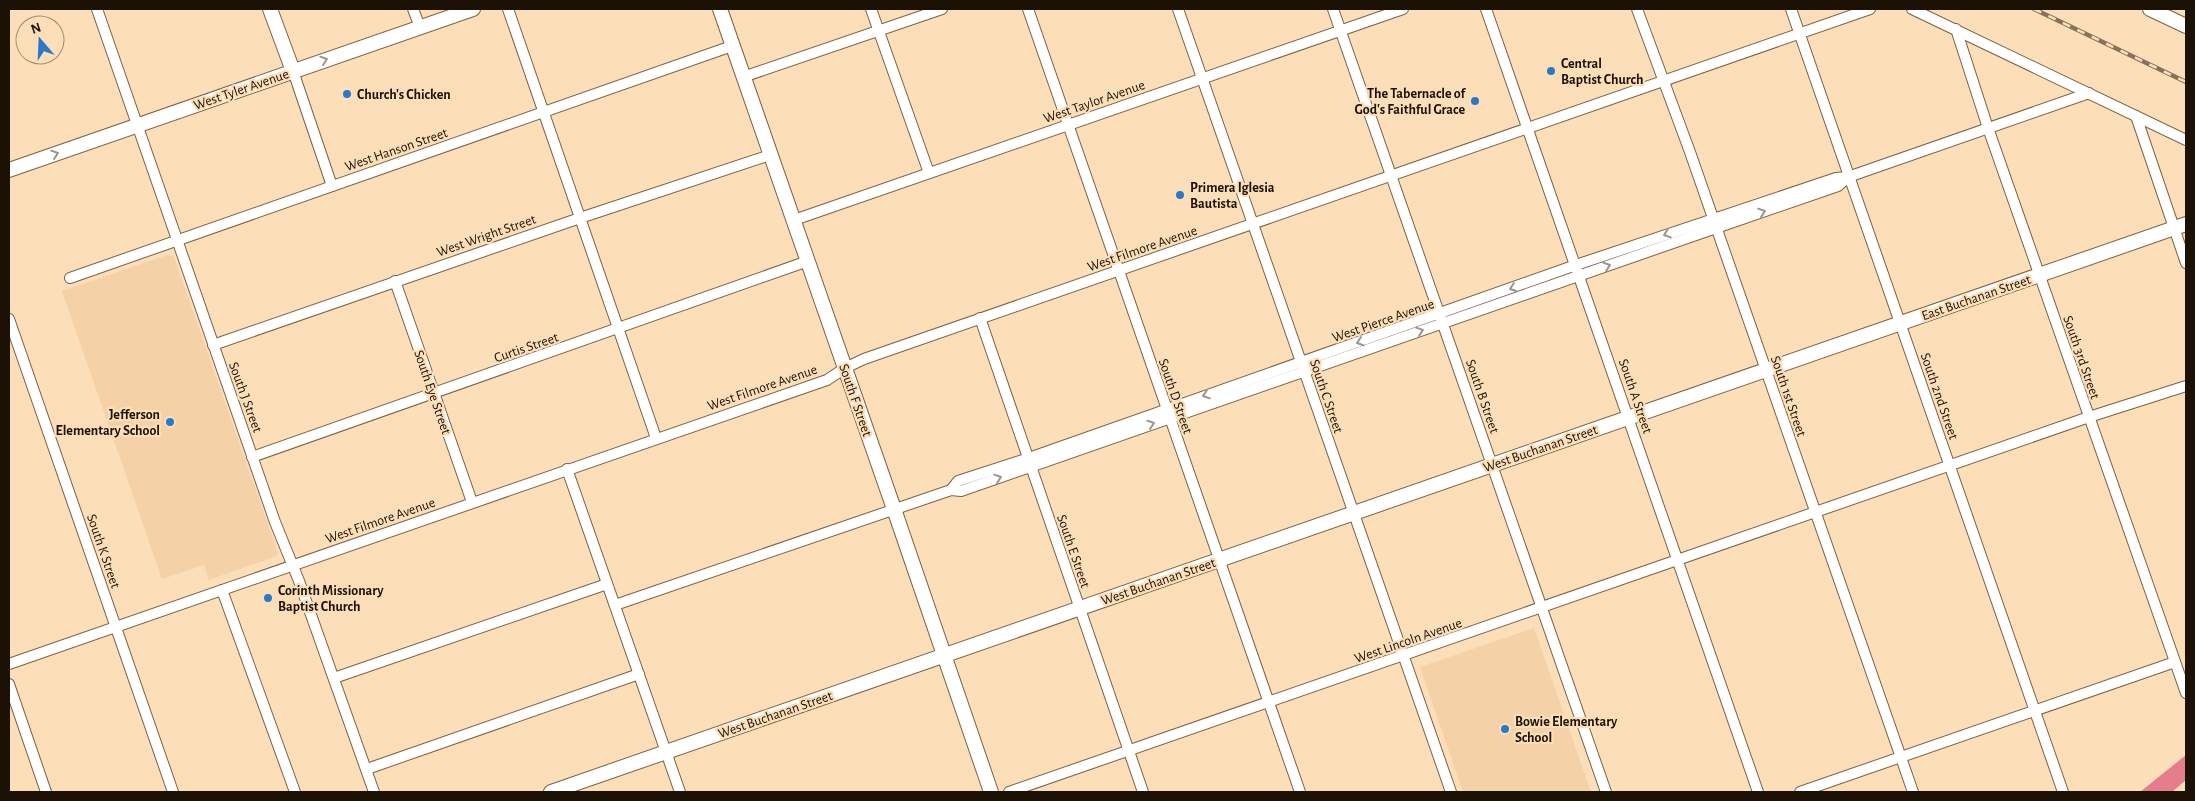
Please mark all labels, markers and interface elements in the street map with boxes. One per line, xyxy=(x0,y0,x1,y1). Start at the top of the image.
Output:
north arrow xyxy=(15,15,65,65)
text: N xyxy=(29,20,43,37)
one-way arrow xyxy=(319,56,328,66)
place label: Central Baptist Church xyxy=(1561,57,1643,87)
marker: Central Baptist Church xyxy=(1545,65,1557,77)
street label: West Tyler Avenue xyxy=(192,67,291,113)
street label: West Taylor Avenue xyxy=(1042,78,1147,126)
place label: The Tabernacle of God's Faithful Grace xyxy=(1355,87,1466,117)
marker: Church's Chicken xyxy=(341,88,353,100)
place label: Church's Chicken xyxy=(357,88,451,102)
marker: The Tabernacle of God's Faithful Grace xyxy=(1469,95,1481,107)
street label: West Hanson Street xyxy=(343,126,450,174)
one-way arrow xyxy=(50,150,59,160)
place label: Primera Iglesia Bautista xyxy=(1190,181,1275,211)
marker: Primera Iglesia Bautista xyxy=(1174,189,1186,201)
one-way arrow xyxy=(1757,208,1766,218)
street label: West Wright Street xyxy=(435,212,538,259)
street label: West Filmore Avenue xyxy=(1086,224,1199,274)
one-way arrow xyxy=(1663,229,1671,239)
one-way arrow xyxy=(1602,262,1611,272)
street label: East Buchanan Street xyxy=(1920,273,2033,323)
one-way arrow xyxy=(1510,282,1518,292)
street label: West Pierce Avenue xyxy=(1331,297,1436,345)
street label: South 3rd Street xyxy=(2060,314,2102,401)
one-way arrow xyxy=(1416,327,1424,337)
street label: Curtis Street xyxy=(492,330,561,365)
one-way arrow xyxy=(1356,337,1365,347)
street label: South Eye Street xyxy=(411,348,453,437)
street label: South 2nd Street xyxy=(1918,351,1961,442)
street label: South 1st Street xyxy=(1768,354,1809,439)
street label: South D Street xyxy=(1156,357,1195,436)
street label: South A Street xyxy=(1616,357,1655,436)
street label: South C Street xyxy=(1307,358,1345,435)
street label: South B Street xyxy=(1463,358,1501,436)
street label: South J Street xyxy=(226,360,264,435)
street label: South F Street xyxy=(836,362,874,439)
street label: West Filmore Avenue xyxy=(706,363,819,413)
one-way arrow xyxy=(1203,389,1211,399)
place label: Jefferson Elementary School xyxy=(55,408,160,438)
marker: Jefferson Elementary School xyxy=(164,416,176,428)
one-way arrow xyxy=(1146,420,1155,430)
street label: West Buchanan Street xyxy=(1481,423,1600,475)
one-way arrow xyxy=(993,474,1002,484)
street label: West Filmore Avenue xyxy=(324,496,437,546)
street label: South K Street xyxy=(84,512,122,591)
street label: South E Street xyxy=(1054,513,1092,590)
street label: West Buchanan Street xyxy=(1099,556,1218,608)
place label: Corinth Missionary Baptist Church xyxy=(278,584,384,614)
marker: Corinth Missionary Baptist Church xyxy=(262,592,274,604)
street label: West Lincoln Avenue xyxy=(1353,616,1464,666)
street label: West Buchanan Street xyxy=(716,689,835,741)
place label: Bowie Elementary School xyxy=(1515,715,1618,745)
marker: Bowie Elementary School xyxy=(1499,723,1511,735)

